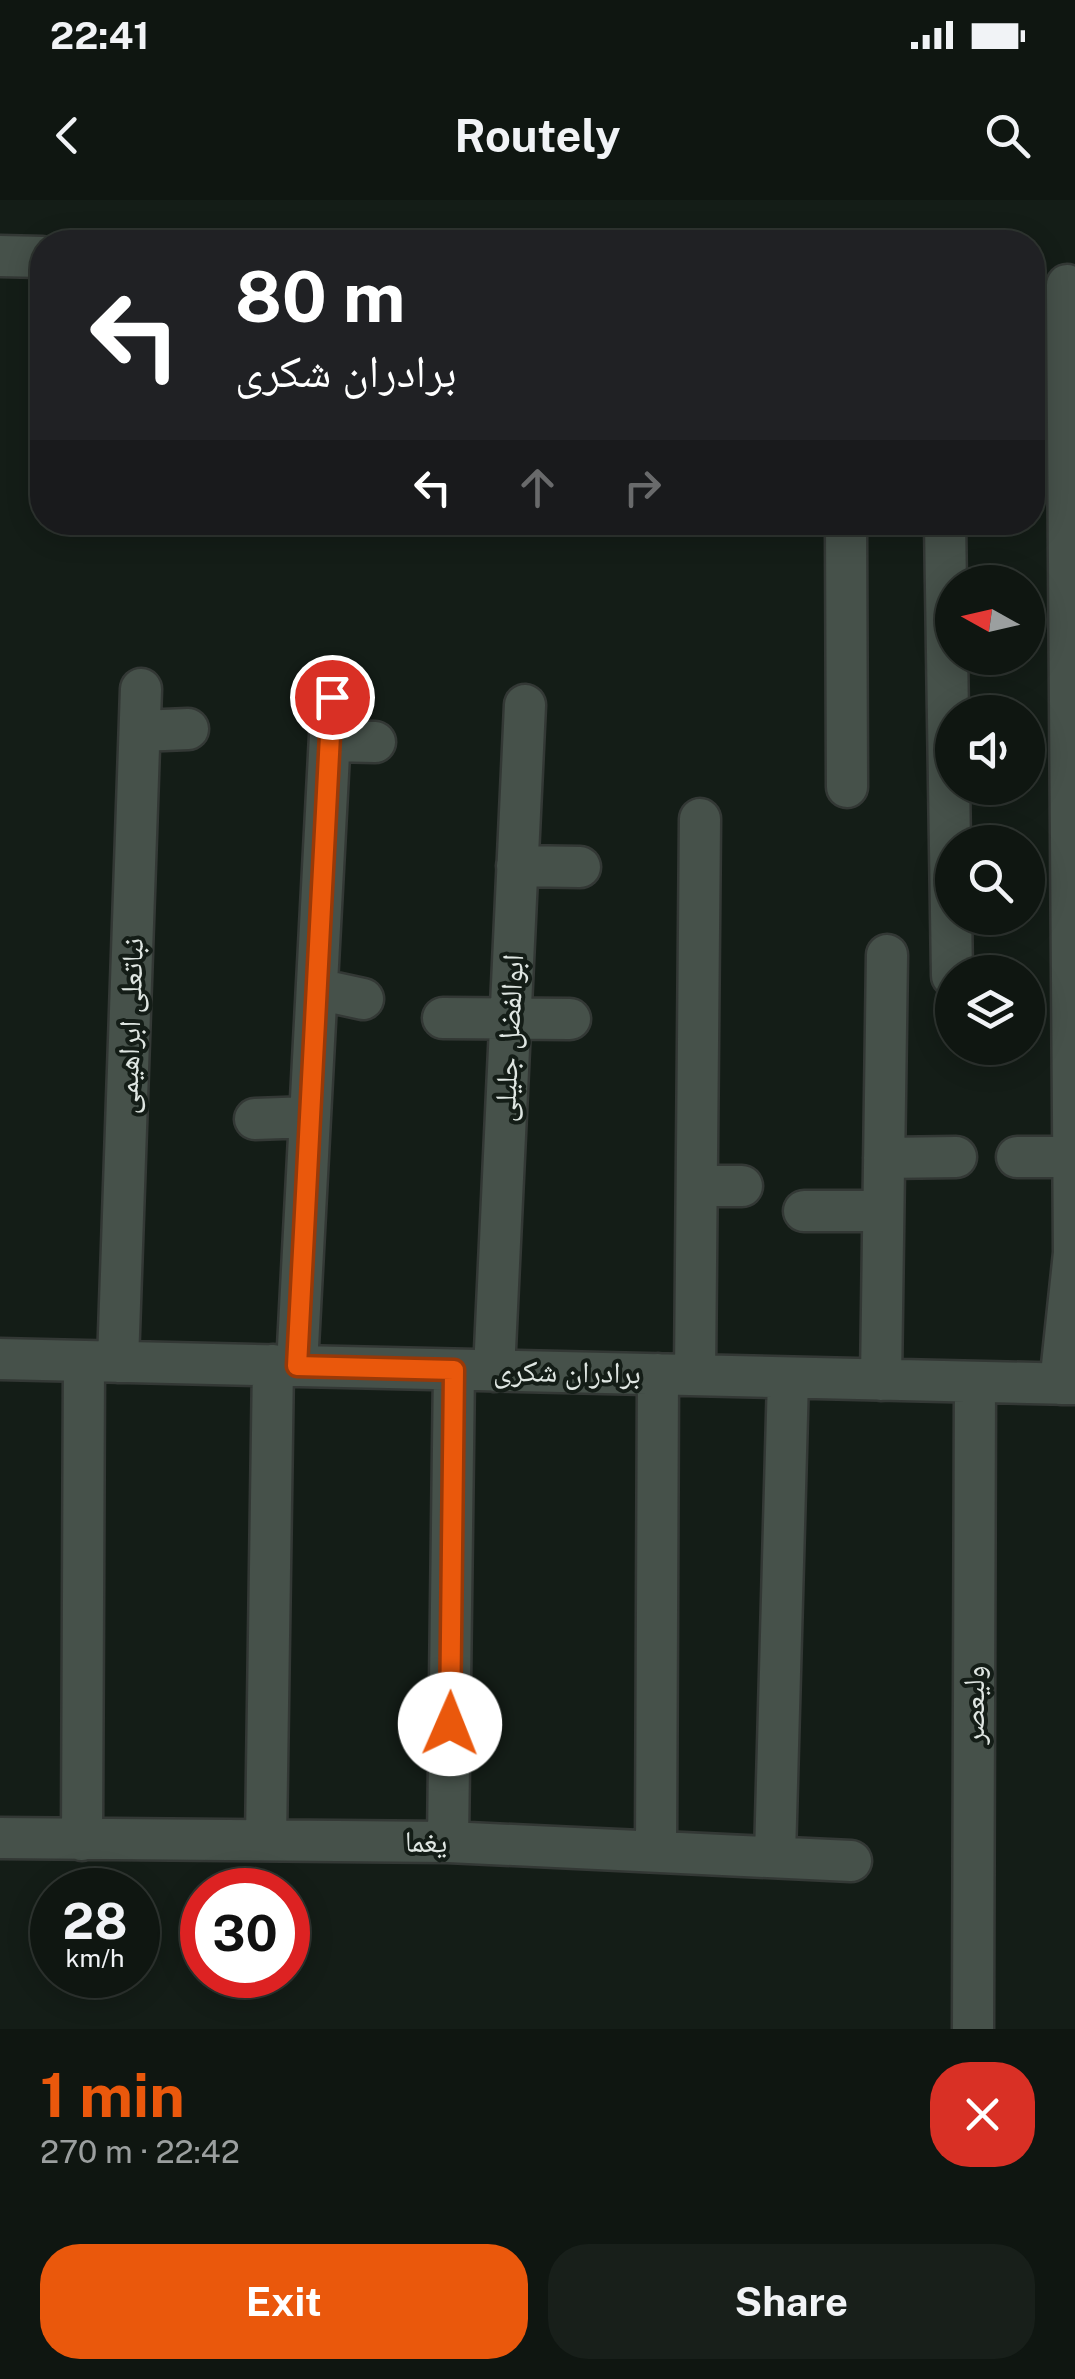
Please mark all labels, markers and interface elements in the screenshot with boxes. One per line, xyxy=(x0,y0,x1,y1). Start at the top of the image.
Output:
text: 22:41 xyxy=(50,13,150,58)
icon: back xyxy=(40,108,95,163)
icon: search xyxy=(980,108,1035,163)
text: Routely xyxy=(455,109,620,162)
text: 80 m xyxy=(235,255,405,338)
icon: left xyxy=(70,270,200,400)
text: برادران شکری xyxy=(235,344,457,397)
icon: left xyxy=(405,460,460,515)
icon: ahead xyxy=(510,460,565,515)
icon: right xyxy=(615,460,670,515)
north arrow xyxy=(935,565,1045,675)
map controls xyxy=(935,565,1045,1065)
pin xyxy=(290,655,375,740)
icon: arrive xyxy=(305,670,360,725)
button: sound xyxy=(935,695,1045,805)
button: search xyxy=(935,825,1045,935)
street label: نباتعلی ابراهیمی xyxy=(108,937,151,1115)
street label: ابوالفضل جلیلی xyxy=(486,953,531,1123)
button: layers xyxy=(935,955,1045,1065)
street label: برادران شکری xyxy=(493,1352,641,1391)
street label: ولیعصر xyxy=(955,1665,991,1746)
position arrow xyxy=(398,1672,502,1776)
street label: یغما xyxy=(404,1823,448,1859)
speed limit sign: 30 xyxy=(180,1868,310,1998)
text: 28 xyxy=(62,1891,128,1950)
text: km/h xyxy=(66,1943,124,1973)
text: 1 min xyxy=(40,2060,185,2131)
button: close xyxy=(930,2062,1035,2167)
text: 270 m · 22:42 xyxy=(40,2133,240,2170)
button: Exit xyxy=(40,2244,528,2359)
button: Share xyxy=(548,2244,1035,2359)

